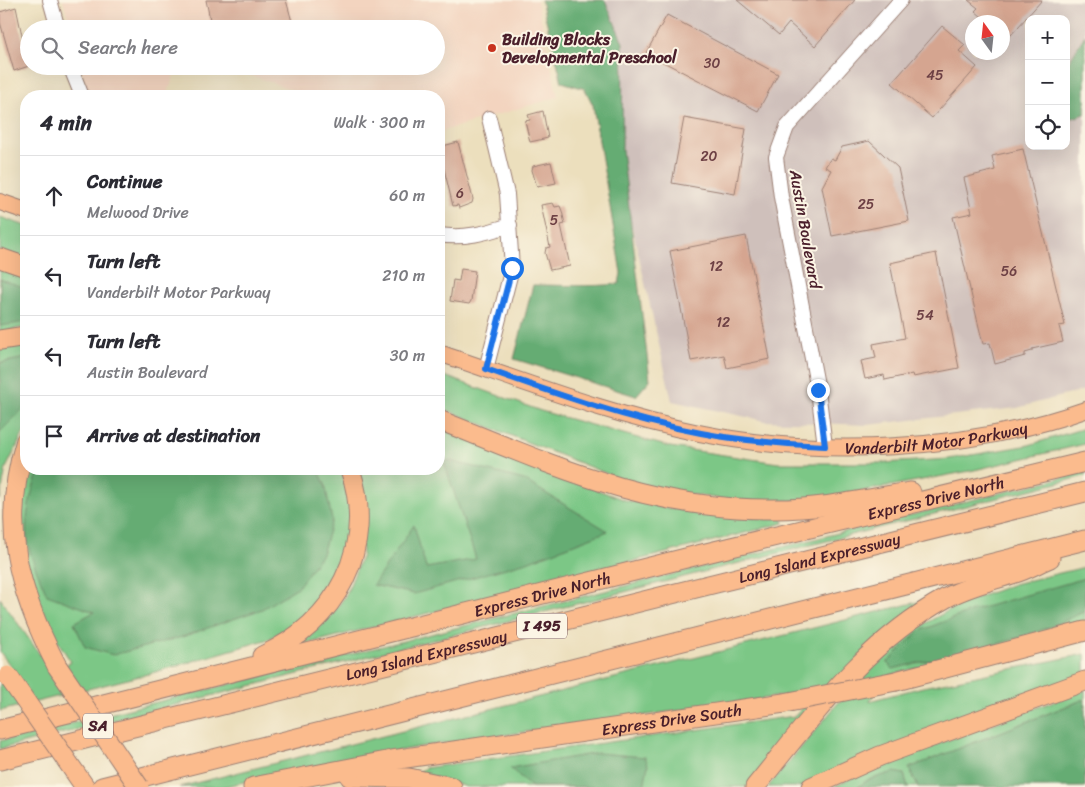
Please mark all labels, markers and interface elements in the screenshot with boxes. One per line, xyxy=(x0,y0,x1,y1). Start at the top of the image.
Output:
north arrow xyxy=(965,15,1010,60)
map controls xyxy=(1025,15,1070,150)
button: + xyxy=(1025,15,1070,60)
search box xyxy=(20,20,445,75)
place label: Building Blocks Developmental Preschool xyxy=(502,25,678,72)
text: Search here xyxy=(78,31,178,64)
icon: search xyxy=(38,34,66,62)
marker: Building Blocks Developmental Preschool xyxy=(486,42,498,54)
house number: 30 xyxy=(704,51,720,76)
button: − xyxy=(1025,60,1070,105)
house number: 45 xyxy=(926,63,944,88)
text: 4 min xyxy=(40,104,92,142)
button: locate xyxy=(1025,105,1070,150)
text: Walk · 300 m xyxy=(334,108,425,137)
house number: 20 xyxy=(701,144,718,169)
text: Continue xyxy=(87,165,163,198)
street label: Austin Boulevard xyxy=(781,166,831,292)
text: 60 m xyxy=(389,181,425,210)
house number: 6 xyxy=(456,181,464,206)
icon: ahead xyxy=(40,182,68,210)
house number: 25 xyxy=(858,192,875,217)
text: Melwood Drive xyxy=(87,198,189,227)
house number: 5 xyxy=(550,208,559,233)
text: Turn left xyxy=(87,245,160,278)
house number: 12 xyxy=(709,254,723,279)
route start xyxy=(501,257,524,280)
house number: 56 xyxy=(1001,259,1017,284)
text: 210 m xyxy=(382,261,425,290)
icon: left xyxy=(40,262,68,290)
text: Vanderbilt Motor Parkway xyxy=(87,278,270,307)
house number: 54 xyxy=(916,303,934,328)
house number: 12 xyxy=(716,310,730,335)
text: Turn left xyxy=(87,325,160,358)
text: 30 m xyxy=(390,341,425,370)
icon: left xyxy=(40,342,68,370)
text: Austin Boulevard xyxy=(87,358,208,387)
route end xyxy=(807,379,830,402)
street label: Vanderbilt Motor Parkway xyxy=(845,413,1031,463)
text: Arrive at destination xyxy=(87,419,260,452)
icon: arrive xyxy=(40,422,68,450)
street label: Express Drive North xyxy=(864,468,1007,529)
street label: Long Island Expressway xyxy=(736,524,904,592)
street label: Express Drive North xyxy=(471,563,614,626)
road number: I 495 xyxy=(517,614,567,638)
street label: Long Island Expressway xyxy=(342,621,511,689)
street label: Express Drive South xyxy=(600,695,744,744)
road number: SA xyxy=(83,714,113,738)

